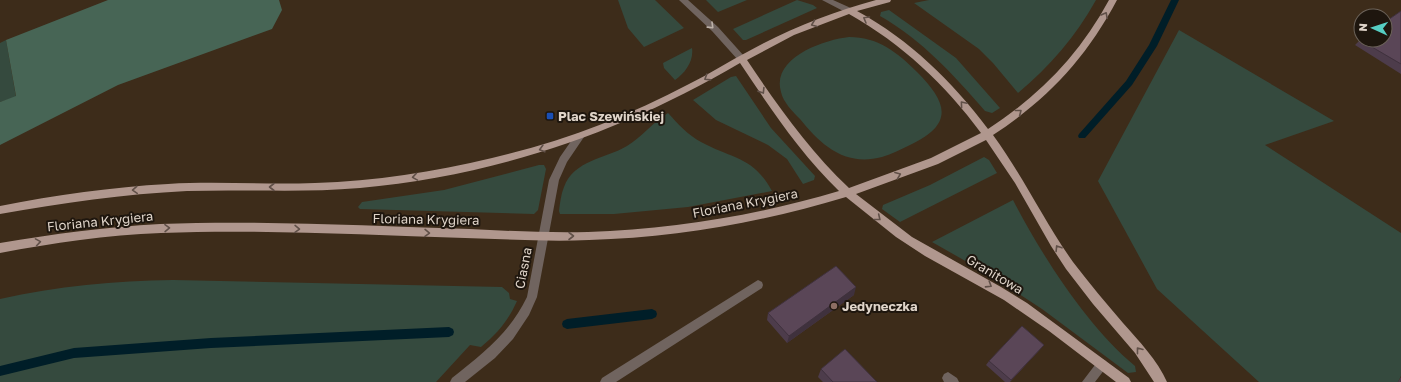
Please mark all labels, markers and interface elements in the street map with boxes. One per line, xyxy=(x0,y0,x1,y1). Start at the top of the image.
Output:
north arrow xyxy=(1353,8,1393,48)
one-way arrow xyxy=(1100,12,1108,19)
one-way arrow xyxy=(863,17,870,24)
one-way arrow xyxy=(810,19,818,27)
one-way arrow xyxy=(707,21,714,28)
text: N xyxy=(1356,23,1369,32)
one-way arrow xyxy=(704,73,711,81)
one-way arrow xyxy=(758,87,765,94)
one-way arrow xyxy=(961,101,968,109)
place label: Plac Szewińskiej xyxy=(558,108,664,124)
one-way arrow xyxy=(1015,110,1022,117)
marker: Plac Szewińskiej xyxy=(545,111,555,121)
one-way arrow xyxy=(538,144,545,152)
one-way arrow xyxy=(412,172,418,181)
one-way arrow xyxy=(894,172,901,180)
one-way arrow xyxy=(269,183,275,191)
street label: Floriana Krygiera xyxy=(691,185,799,221)
one-way arrow xyxy=(132,186,138,195)
street label: Floriana Krygiera xyxy=(46,207,154,235)
street label: Floriana Krygiera xyxy=(372,210,480,228)
one-way arrow xyxy=(873,213,880,220)
one-way arrow xyxy=(164,224,170,232)
one-way arrow xyxy=(294,225,300,234)
one-way arrow xyxy=(424,228,430,237)
one-way arrow xyxy=(568,232,574,240)
one-way arrow xyxy=(35,238,42,247)
one-way arrow xyxy=(1056,245,1063,252)
street label: Ciasna xyxy=(511,246,535,290)
street label: Granitowa xyxy=(964,251,1026,297)
one-way arrow xyxy=(985,281,992,288)
place label: Jedyneczka xyxy=(842,298,918,314)
marker: Jedyneczka xyxy=(829,301,839,311)
one-way arrow xyxy=(1136,348,1143,355)

